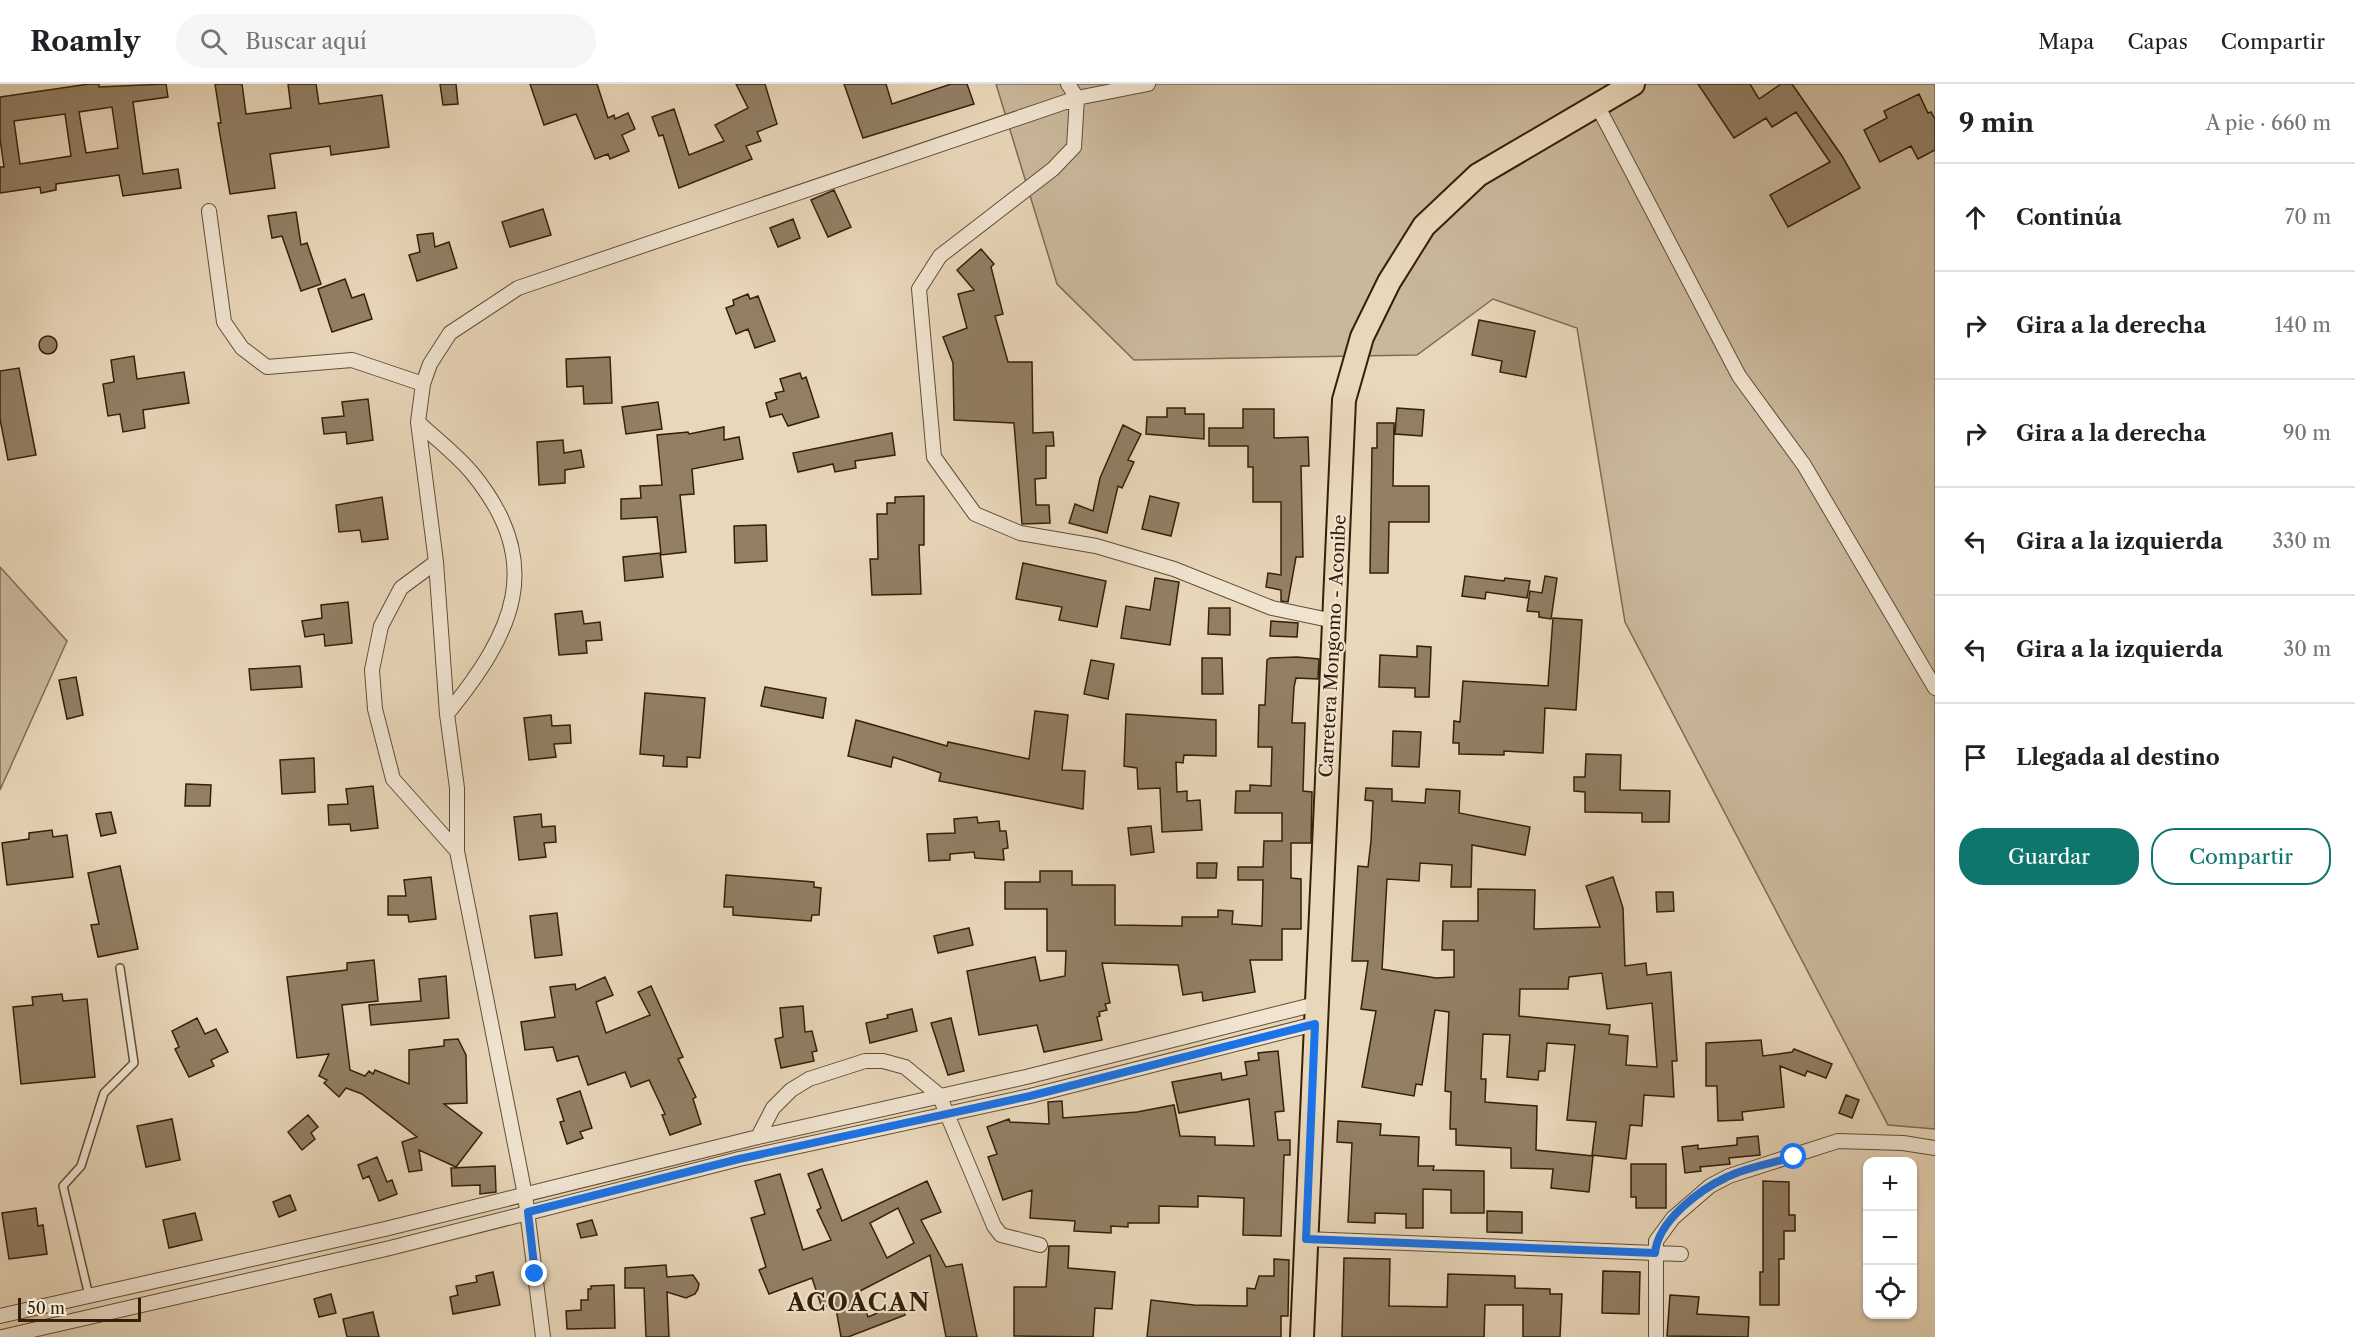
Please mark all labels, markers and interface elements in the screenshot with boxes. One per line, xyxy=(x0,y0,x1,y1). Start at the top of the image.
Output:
search box xyxy=(176,14,596,68)
text: Roamly xyxy=(30,24,140,58)
icon: search xyxy=(197,25,230,58)
text: Buscar aquí xyxy=(245,28,367,55)
text: Mapa xyxy=(2038,29,2094,54)
text: Capas xyxy=(2127,29,2188,54)
text: Compartir xyxy=(2221,29,2325,54)
text: 9 min xyxy=(1959,107,2034,139)
text: A pie · 660 m xyxy=(2206,111,2331,135)
icon: ahead xyxy=(1959,201,1992,234)
text: Continúa xyxy=(2016,204,2122,231)
text: 70 m xyxy=(2285,205,2331,229)
icon: right xyxy=(1959,309,1992,342)
text: Gira a la derecha xyxy=(2016,312,2206,339)
text: 140 m xyxy=(2274,313,2331,337)
icon: right xyxy=(1959,417,1992,450)
text: Gira a la derecha xyxy=(2016,420,2206,447)
text: 90 m xyxy=(2283,421,2331,445)
street label: Carretera Mongomo - Aconibe xyxy=(1315,514,1351,778)
icon: left xyxy=(1959,525,1992,558)
text: Gira a la izquierda xyxy=(2016,528,2223,555)
text: 330 m xyxy=(2272,529,2331,553)
icon: left xyxy=(1959,633,1992,666)
text: Gira a la izquierda xyxy=(2016,636,2223,663)
text: 30 m xyxy=(2283,637,2331,661)
icon: arrive xyxy=(1959,741,1992,774)
text: Llegada al destino xyxy=(2016,744,2220,771)
button: Guardar xyxy=(1959,828,2139,885)
button: Compartir xyxy=(2151,828,2331,885)
route start xyxy=(1780,1143,1806,1169)
map controls xyxy=(1863,1157,1917,1319)
button: + xyxy=(1863,1157,1917,1211)
button: − xyxy=(1863,1211,1917,1265)
route end xyxy=(521,1260,547,1286)
button: locate xyxy=(1863,1265,1917,1319)
district label: ACOACAN xyxy=(786,1288,931,1317)
scale bar xyxy=(18,1295,141,1322)
text: 50 m xyxy=(27,1298,65,1318)

